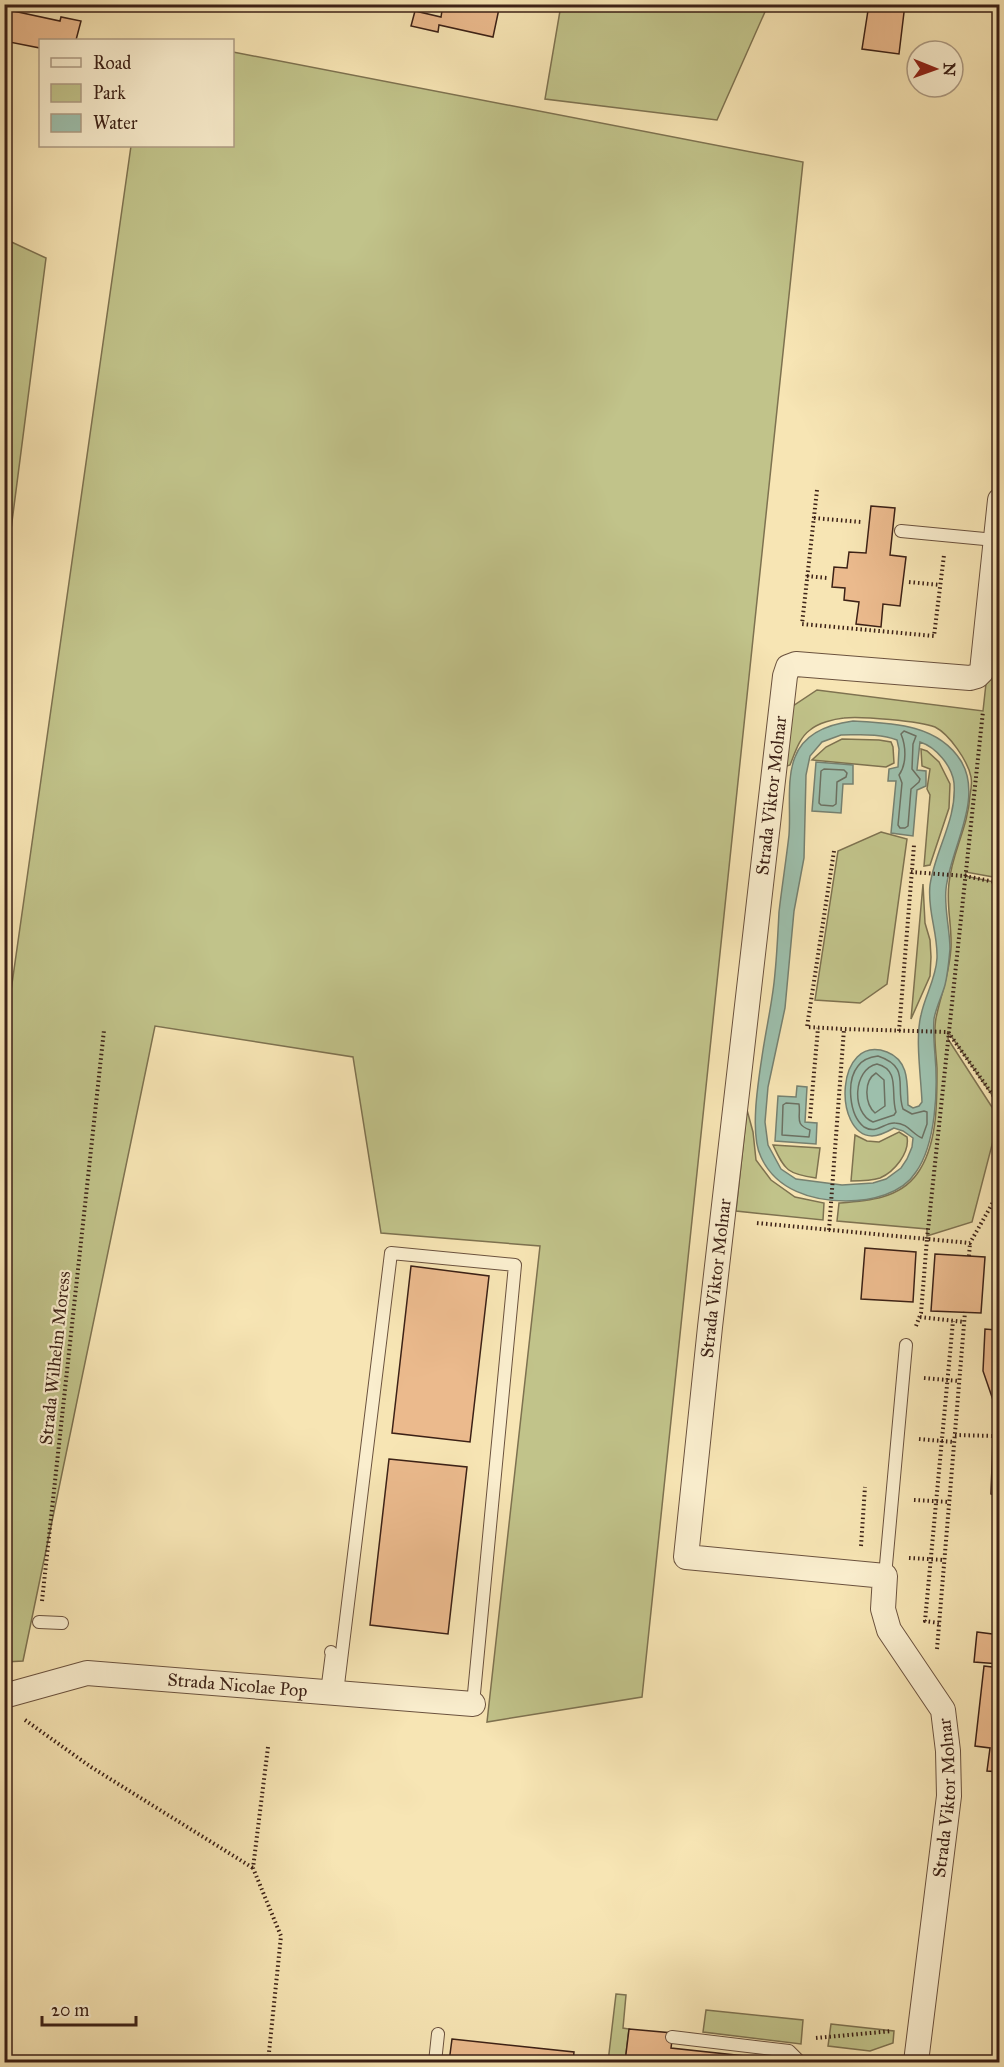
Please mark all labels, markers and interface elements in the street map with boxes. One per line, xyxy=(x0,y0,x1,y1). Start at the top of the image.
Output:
legend xyxy=(39,39,234,147)
north arrow xyxy=(905,39,965,99)
text: Road xyxy=(93,52,131,74)
text: N xyxy=(940,62,959,77)
text: Park xyxy=(93,82,126,104)
text: Water xyxy=(93,112,138,134)
street label: Strada Viktor Molnar xyxy=(751,714,791,876)
street label: Strada Viktor Molnar xyxy=(696,1197,736,1359)
street label: Strada Wilhelm Moress xyxy=(35,1270,75,1446)
street label: Strada Nicolae Pop xyxy=(167,1668,308,1702)
street label: Strada Viktor Molnar xyxy=(928,1717,960,1879)
scale bar xyxy=(42,1989,136,2027)
text: 20 m xyxy=(51,1999,89,2021)

